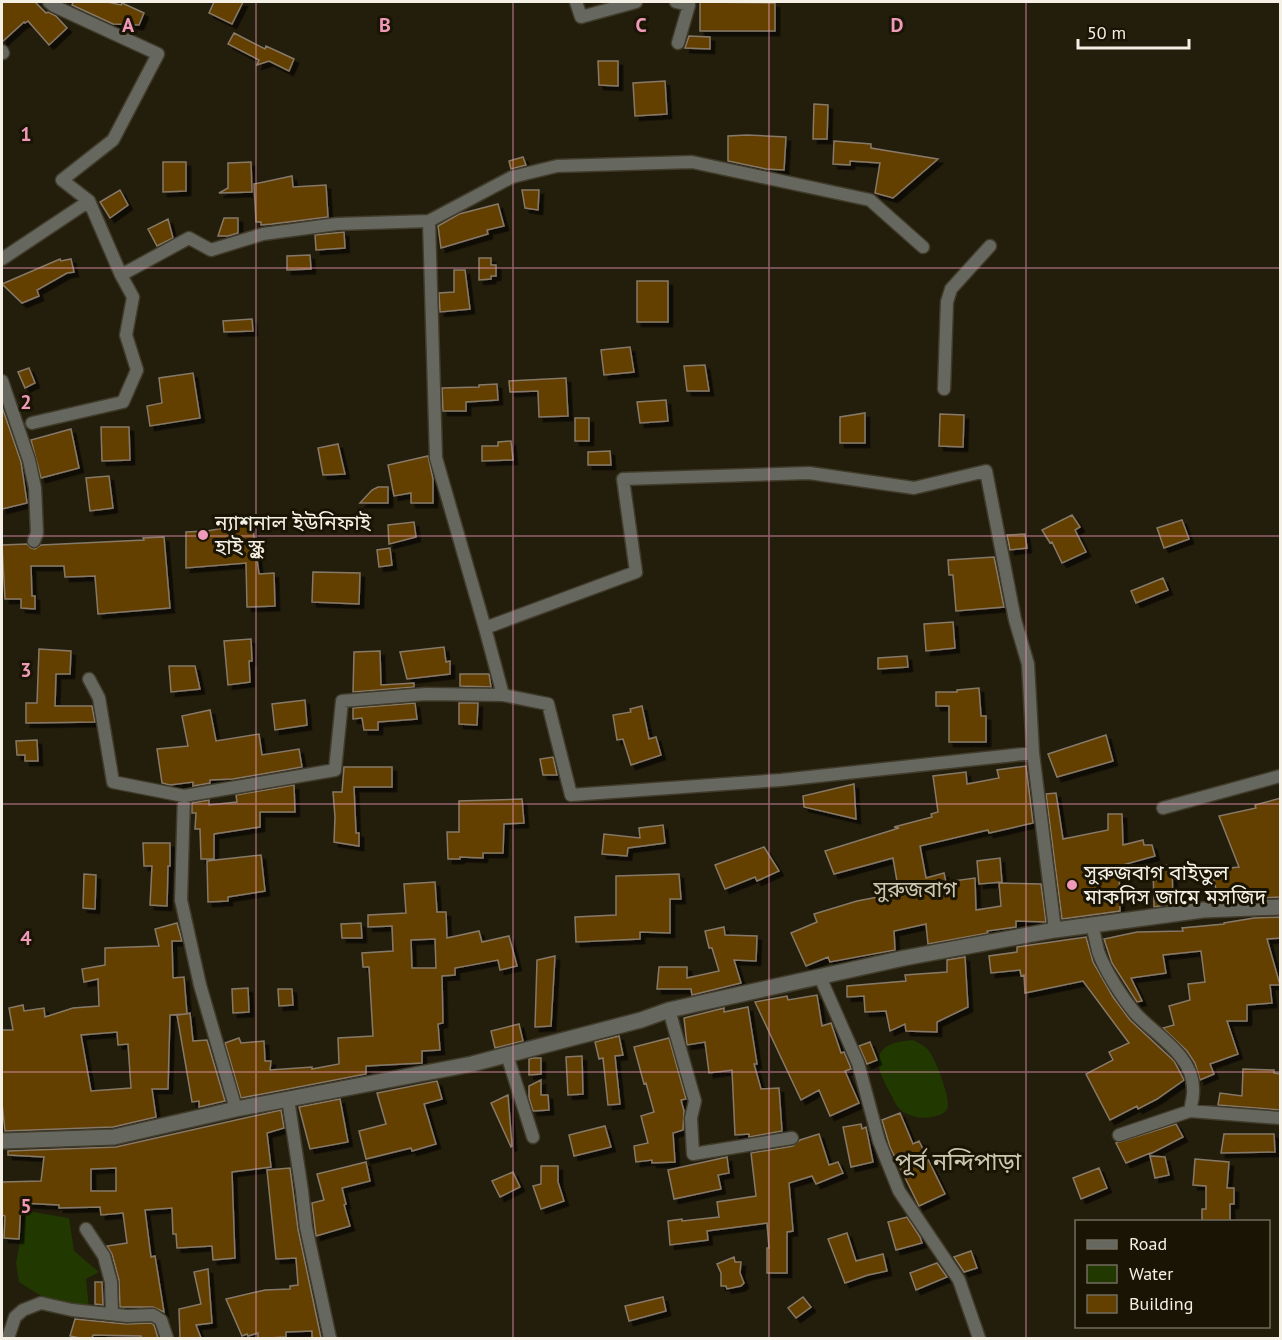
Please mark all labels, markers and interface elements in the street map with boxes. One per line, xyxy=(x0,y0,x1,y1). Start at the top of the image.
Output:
text: A xyxy=(122,12,135,38)
text: B xyxy=(379,12,391,38)
text: C xyxy=(635,12,647,38)
text: D xyxy=(891,12,904,38)
scale bar xyxy=(1078,12,1189,50)
text: 50 m xyxy=(1087,21,1126,44)
text: 1 xyxy=(20,121,32,147)
text: 2 xyxy=(20,389,32,415)
place label: ন্যাশনাল ইউনিফাই হাই স্কুল xyxy=(214,509,372,560)
marker: ন্যাশনাল ইউনিফাই হাই স্কুল xyxy=(196,528,210,542)
text: 3 xyxy=(20,657,32,683)
place label: সুরুজবাগ বাইতুল মাকদিস জামে মসজিদ xyxy=(1083,859,1267,910)
district label: সুরুজবাগ xyxy=(872,875,957,903)
marker: সুরুজবাগ বাইতুল মাকদিস জামে মসজিদ xyxy=(1065,878,1079,892)
text: 4 xyxy=(20,925,32,951)
district label: পূর্ব নন্দিপাড়া xyxy=(895,1146,1022,1177)
text: 5 xyxy=(20,1193,32,1219)
legend xyxy=(1075,1220,1270,1328)
text: Road xyxy=(1129,1232,1167,1255)
text: Water xyxy=(1129,1262,1173,1285)
text: Building xyxy=(1129,1292,1193,1315)

